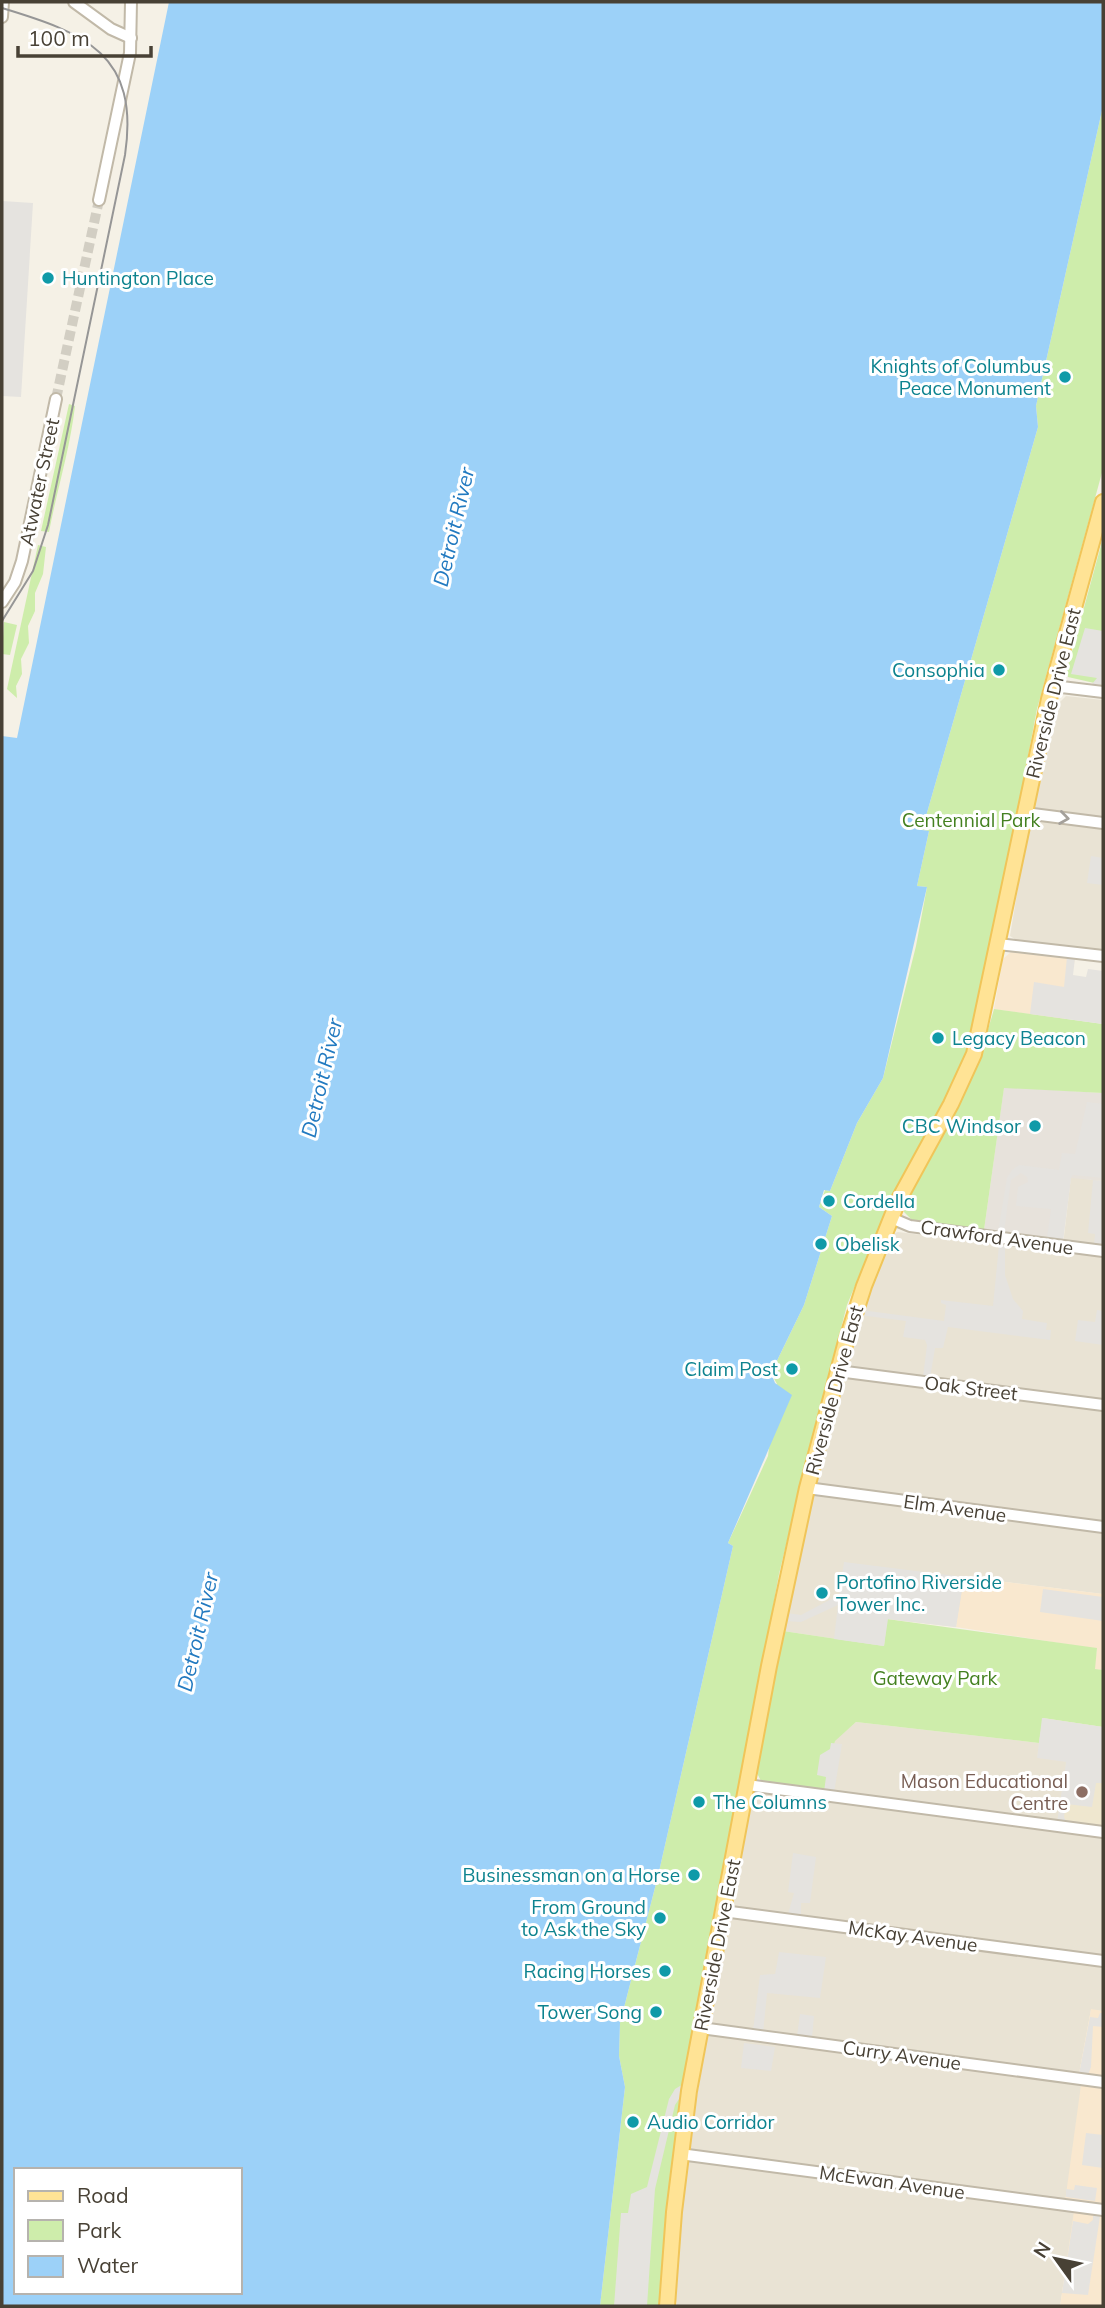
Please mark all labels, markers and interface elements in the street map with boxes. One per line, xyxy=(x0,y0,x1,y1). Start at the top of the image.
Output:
scale bar xyxy=(18,14,150,58)
text: 100 m xyxy=(28,25,90,51)
place label: Huntington Place xyxy=(62,266,214,290)
marker: Huntington Place xyxy=(40,270,56,286)
place label: Knights of Columbus Peace Monument xyxy=(870,354,1051,400)
marker: Knights of Columbus Peace Monument xyxy=(1057,369,1073,385)
street label: Atwater Street xyxy=(14,416,64,548)
water label: Detroit River xyxy=(427,463,480,589)
street label: Riverside Drive East xyxy=(1020,605,1086,781)
place label: Consophia xyxy=(892,658,985,682)
marker: Consophia xyxy=(991,662,1007,678)
park label: Centennial Park xyxy=(902,808,1040,832)
one-way arrow xyxy=(1058,810,1070,825)
water label: Detroit River xyxy=(295,1014,348,1140)
place label: Legacy Beacon xyxy=(952,1026,1086,1050)
marker: Legacy Beacon xyxy=(930,1030,946,1046)
place label: CBC Windsor xyxy=(902,1114,1021,1138)
marker: CBC Windsor xyxy=(1027,1118,1043,1134)
place label: Cordella xyxy=(843,1189,915,1213)
marker: Cordella xyxy=(821,1193,837,1209)
street label: Crawford Avenue xyxy=(919,1214,1075,1260)
place label: Obelisk xyxy=(835,1232,900,1256)
marker: Obelisk xyxy=(813,1236,829,1252)
street label: Riverside Drive East xyxy=(800,1302,868,1477)
place label: Claim Post xyxy=(684,1357,778,1381)
marker: Claim Post xyxy=(784,1361,800,1377)
street label: Oak Street xyxy=(923,1370,1019,1406)
street label: Elm Avenue xyxy=(902,1489,1008,1527)
water label: Detroit River xyxy=(171,1568,224,1694)
place label: Portofino Riverside Tower Inc. xyxy=(836,1570,1002,1616)
marker: Portofino Riverside Tower Inc. xyxy=(814,1585,830,1601)
park label: Gateway Park xyxy=(873,1666,998,1690)
place label: Mason Educational Centre xyxy=(901,1769,1068,1815)
marker: Mason Educational Centre xyxy=(1074,1784,1090,1800)
place label: The Columns xyxy=(713,1790,827,1814)
marker: The Columns xyxy=(691,1794,707,1810)
street label: Riverside Drive East xyxy=(689,1857,746,2033)
place label: Businessman on a Horse xyxy=(462,1863,680,1887)
marker: Businessman on a Horse xyxy=(686,1867,702,1883)
place label: From Ground to Ask the Sky xyxy=(521,1895,646,1941)
marker: From Ground to Ask the Sky xyxy=(652,1910,668,1926)
street label: McKay Avenue xyxy=(847,1915,979,1957)
place label: Racing Horses xyxy=(524,1959,651,1983)
marker: Racing Horses xyxy=(657,1963,673,1979)
place label: Tower Song xyxy=(537,2000,642,2024)
marker: Tower Song xyxy=(648,2004,664,2020)
street label: Curry Avenue xyxy=(841,2035,963,2075)
place label: Audio Corridor xyxy=(647,2110,774,2134)
marker: Audio Corridor xyxy=(625,2114,641,2130)
street label: McEwan Avenue xyxy=(818,2160,966,2204)
legend xyxy=(14,2168,242,2294)
text: Road xyxy=(77,2182,128,2208)
text: Park xyxy=(77,2217,121,2243)
north arrow xyxy=(1021,2224,1091,2294)
text: N xyxy=(1028,2237,1056,2262)
text: Water xyxy=(77,2252,138,2278)

